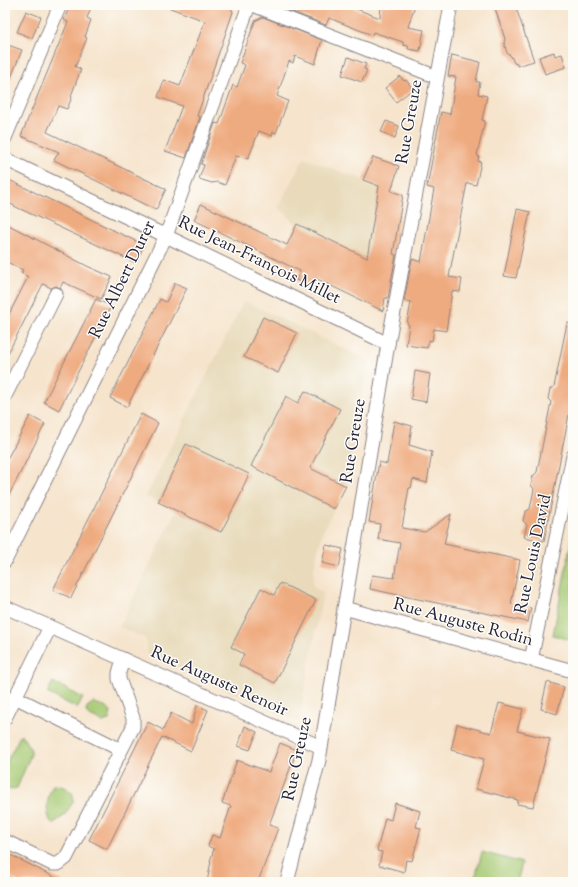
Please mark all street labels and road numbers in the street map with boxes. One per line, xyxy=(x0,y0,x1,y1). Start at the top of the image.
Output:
street label: Rue Greuze xyxy=(391,78,429,166)
street label: Rue Jean-François Millet xyxy=(174,211,344,311)
street label: Rue Albert Durer xyxy=(84,216,162,343)
street label: Rue Greuze xyxy=(335,397,373,485)
street label: Rue Louis David xyxy=(510,492,558,616)
street label: Rue Auguste Rodin xyxy=(390,593,536,653)
street label: Rue Auguste Renoir xyxy=(146,641,292,723)
street label: Rue Greuze xyxy=(277,715,319,803)

